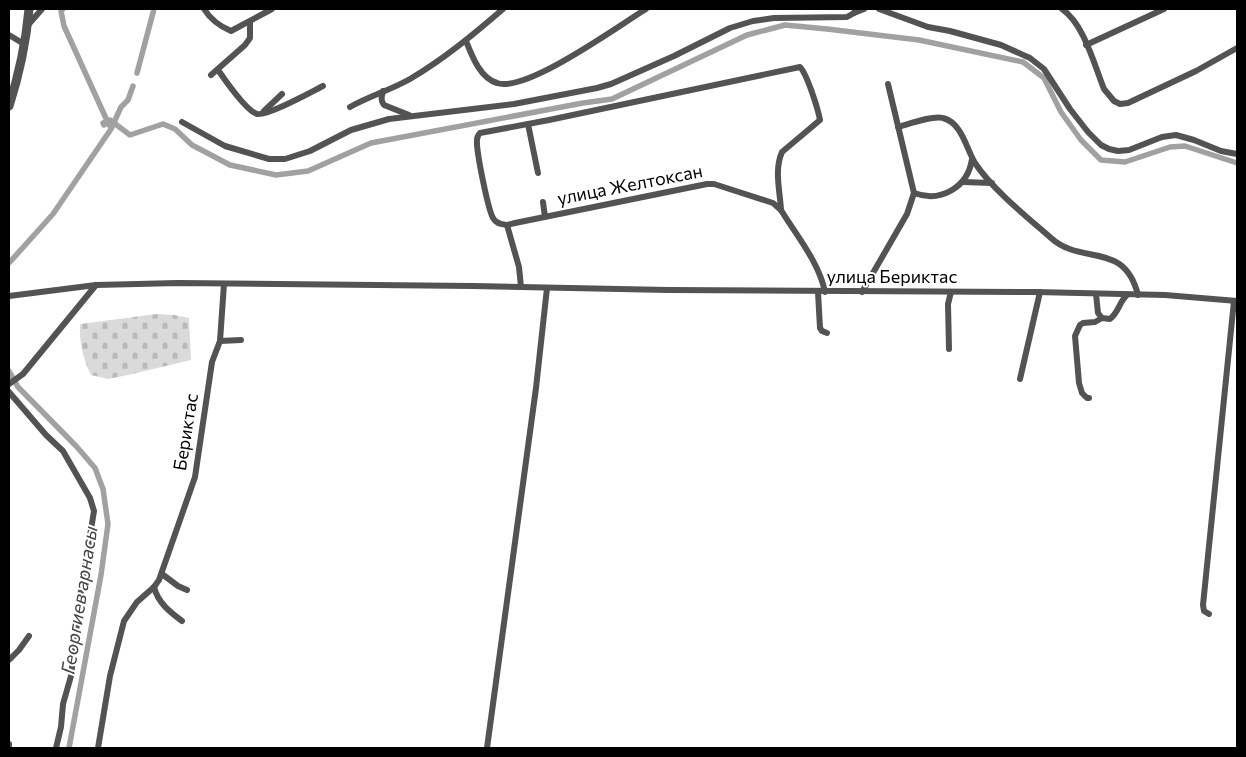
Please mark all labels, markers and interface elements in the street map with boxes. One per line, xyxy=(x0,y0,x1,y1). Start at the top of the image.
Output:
street label: улица Желтоксан xyxy=(555,159,704,209)
street label: улица Бериктас xyxy=(827,265,957,287)
street label: Бериктас xyxy=(168,392,202,472)
water label: Георгиев арнасы xyxy=(55,524,102,676)

